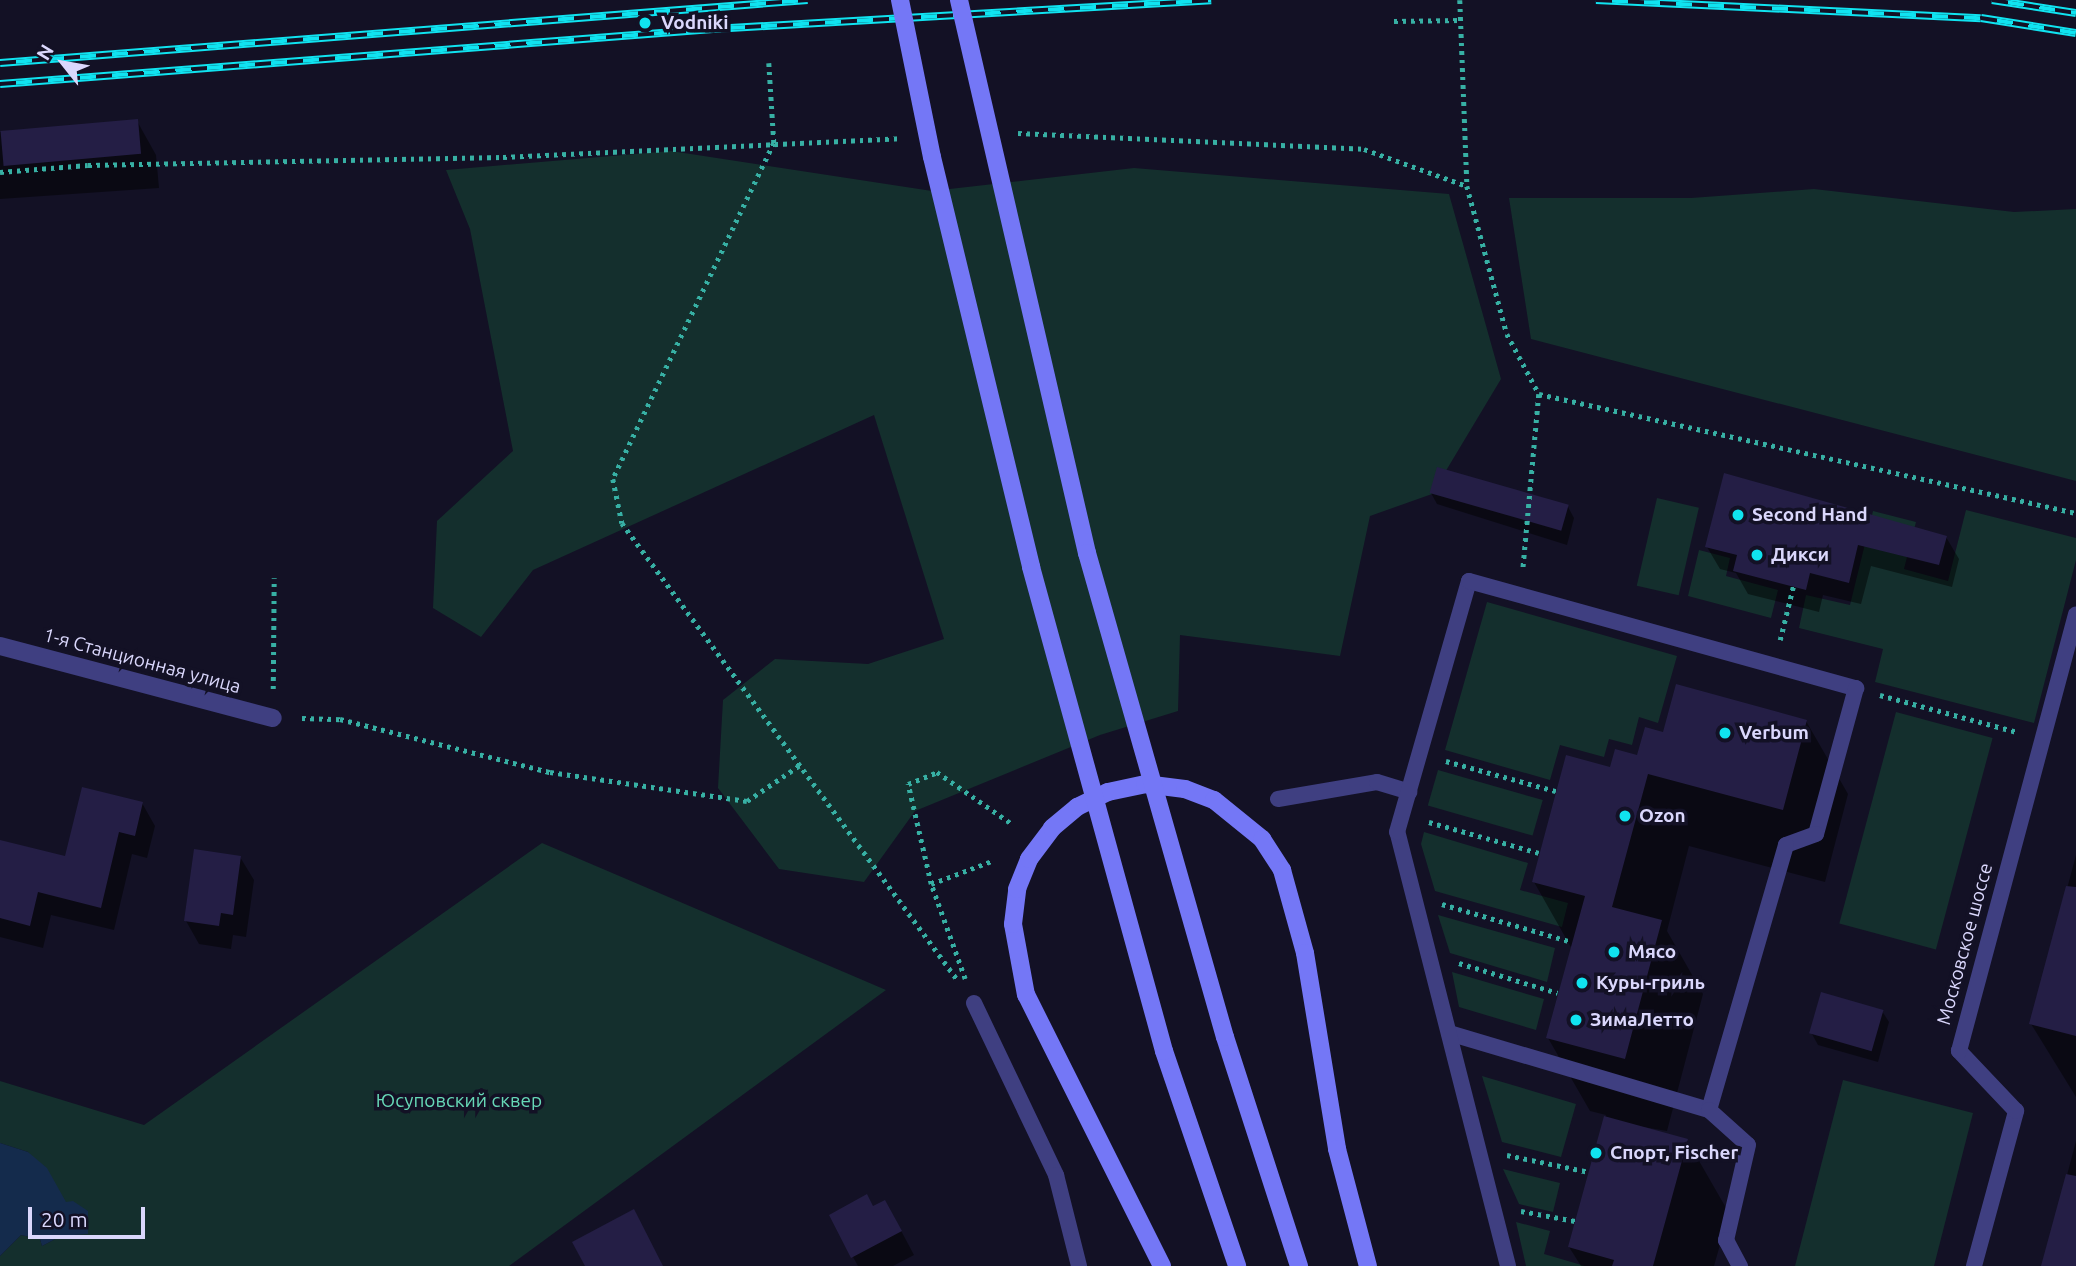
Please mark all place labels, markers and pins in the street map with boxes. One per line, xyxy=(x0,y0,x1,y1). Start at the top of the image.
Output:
place label: Vodniki xyxy=(661,12,729,34)
marker: Vodniki xyxy=(635,13,655,33)
place label: Second Hand xyxy=(1752,504,1868,526)
marker: Second Hand xyxy=(1730,507,1746,523)
place label: Дикси xyxy=(1771,544,1829,566)
marker: Дикси xyxy=(1749,547,1765,563)
place label: Verbum xyxy=(1739,722,1809,744)
marker: Verbum xyxy=(1717,725,1733,741)
place label: Ozon xyxy=(1639,805,1686,827)
marker: Ozon xyxy=(1617,808,1633,824)
place label: Мясо xyxy=(1628,941,1676,963)
marker: Мясо xyxy=(1606,944,1622,960)
place label: Куры-гриль xyxy=(1596,972,1705,994)
marker: Куры-гриль xyxy=(1574,975,1590,991)
place label: ЗимаЛетто xyxy=(1590,1009,1694,1031)
marker: ЗимаЛетто xyxy=(1568,1012,1584,1028)
place label: Спорт, Fischer xyxy=(1610,1142,1738,1164)
marker: Спорт, Fischer xyxy=(1588,1145,1604,1161)

